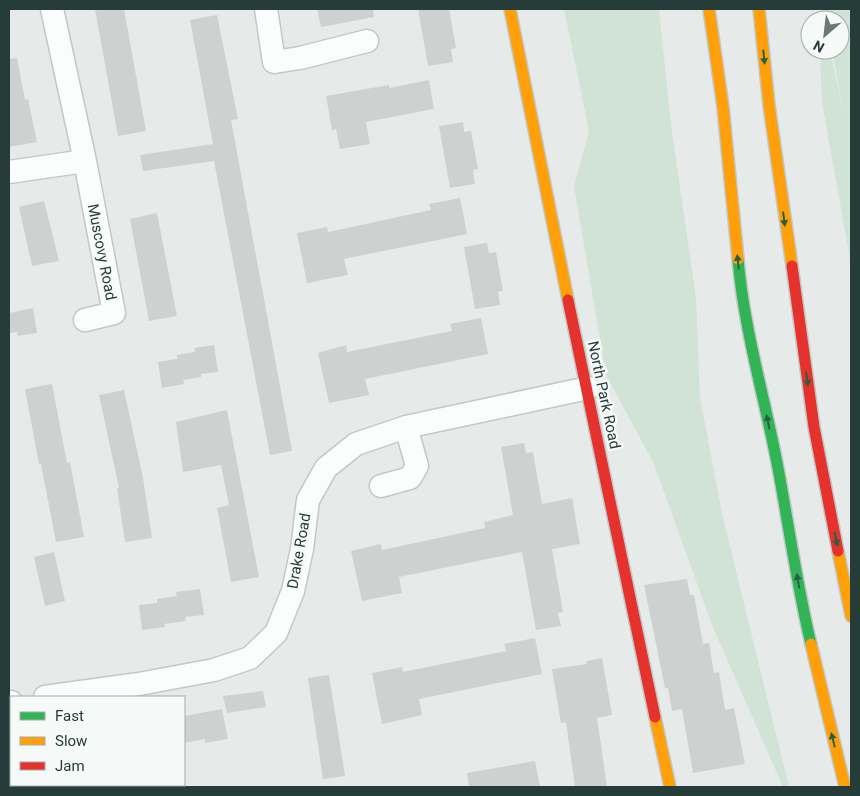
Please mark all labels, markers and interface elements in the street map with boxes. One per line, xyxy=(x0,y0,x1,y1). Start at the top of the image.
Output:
north arrow xyxy=(800,10,850,60)
text: N xyxy=(811,37,827,56)
one-way arrow xyxy=(760,50,768,66)
street label: Muscovy Road xyxy=(84,202,120,302)
one-way arrow xyxy=(780,211,788,227)
one-way arrow xyxy=(734,254,742,270)
street label: North Park Road xyxy=(584,339,624,451)
one-way arrow xyxy=(803,372,811,388)
one-way arrow xyxy=(764,413,772,429)
street label: Drake Road xyxy=(284,512,314,590)
one-way arrow xyxy=(832,532,840,547)
one-way arrow xyxy=(793,573,801,589)
legend xyxy=(10,696,185,786)
text: Fast xyxy=(55,707,84,725)
text: Slow xyxy=(55,732,87,750)
one-way arrow xyxy=(829,732,837,747)
text: Jam xyxy=(55,757,85,775)

